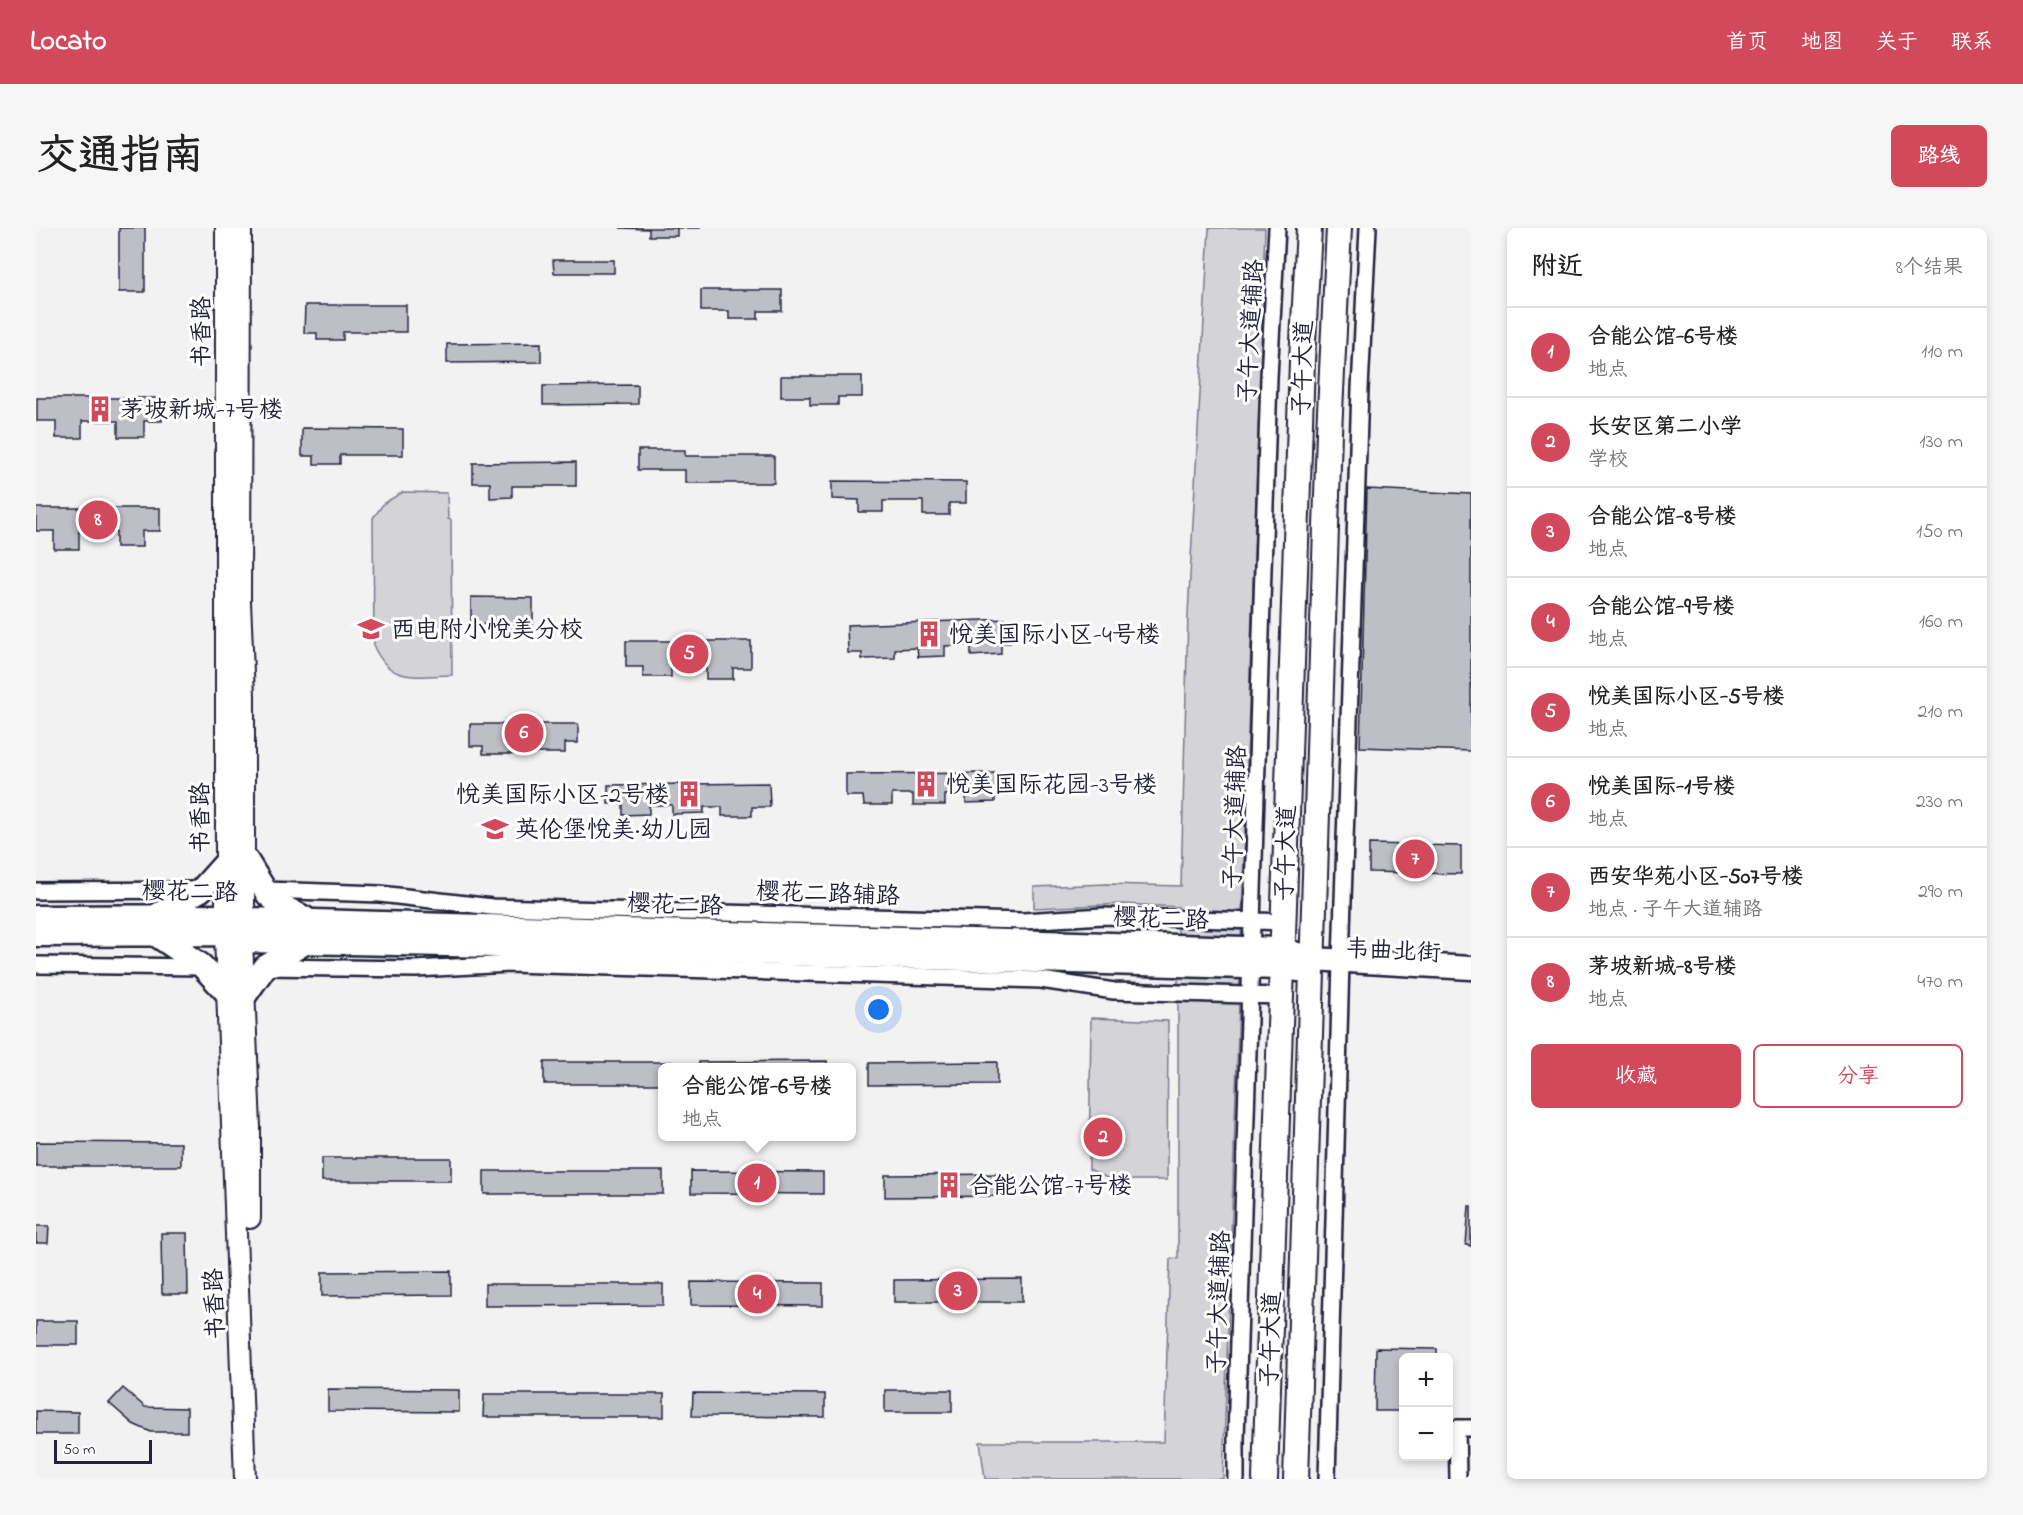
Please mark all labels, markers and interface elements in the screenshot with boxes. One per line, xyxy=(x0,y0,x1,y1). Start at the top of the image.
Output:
text: Locato xyxy=(30,22,106,63)
text: 首页 xyxy=(1726,28,1768,58)
text: 地图 xyxy=(1801,28,1843,58)
text: 关于 xyxy=(1876,28,1918,58)
text: 联系 xyxy=(1951,28,1993,58)
button: 路线 xyxy=(1891,125,1987,187)
text: 交通指南 xyxy=(36,127,204,188)
text: 附近 xyxy=(1531,249,1583,287)
text: 8个结果 xyxy=(1896,254,1963,283)
street label: 子午大道辅路 xyxy=(1231,258,1274,404)
street label: 书香路 xyxy=(186,296,221,368)
street label: 子午大道 xyxy=(1285,320,1324,417)
text: 合能公馆-6号楼 xyxy=(1588,322,1738,354)
text: 1 xyxy=(1547,338,1554,367)
text: 110 m xyxy=(1921,338,1963,367)
text: 地点 xyxy=(1588,356,1628,385)
building icon: 茅坡新城-7号楼 xyxy=(85,394,115,424)
place label: 茅坡新城-7号楼 xyxy=(120,394,283,429)
text: 长安区第二小学 xyxy=(1588,412,1742,444)
text: 2 xyxy=(1546,428,1555,457)
text: 130 m xyxy=(1919,428,1963,457)
text: 学校 xyxy=(1588,446,1628,475)
pin: 8 xyxy=(78,498,118,542)
text: 合能公馆-8号楼 xyxy=(1588,502,1737,534)
text: 3 xyxy=(1546,518,1555,547)
text: 150 m xyxy=(1916,518,1963,547)
text: 地点 xyxy=(1588,536,1628,565)
text: 合能公馆-9号楼 xyxy=(1588,592,1735,624)
text: 4 xyxy=(1546,608,1555,637)
text: 160 m xyxy=(1919,608,1963,637)
school or university icon: 西电附小悦美分校 xyxy=(356,614,386,644)
place label: 西电附小悦美分校 xyxy=(391,614,583,649)
building icon: 悦美国际小区-4号楼 xyxy=(914,619,944,649)
place label: 悦美国际小区-4号楼 xyxy=(949,619,1160,654)
text: 地点 xyxy=(1588,626,1628,655)
pin: 5 xyxy=(670,632,708,676)
text: 悦美国际小区-5号楼 xyxy=(1588,682,1785,714)
text: 5 xyxy=(1545,698,1556,727)
text: 210 m xyxy=(1918,698,1963,727)
pin: 6 xyxy=(504,710,544,756)
text: 地点 xyxy=(1588,716,1628,745)
street label: 子午大道辅路 xyxy=(1216,745,1257,890)
building icon: 悦美国际花园-3号楼 xyxy=(911,769,941,799)
place label: 悦美国际花园-3号楼 xyxy=(946,769,1157,804)
text: 悦美国际-1号楼 xyxy=(1588,772,1735,804)
place label: 悦美国际小区-2号楼 xyxy=(456,779,669,814)
building icon: 悦美国际小区-2号楼 xyxy=(674,779,704,809)
street label: 书香路 xyxy=(185,782,220,854)
text: 6 xyxy=(1546,788,1555,817)
text: 230 m xyxy=(1916,788,1963,817)
street label: 子午大道 xyxy=(1268,805,1307,902)
text: 地点 xyxy=(1588,806,1628,835)
school or university icon: 英伦堡悦美·幼儿园 xyxy=(480,814,510,844)
place label: 英伦堡悦美·幼儿园 xyxy=(515,814,712,849)
pin: 7 xyxy=(1396,836,1434,882)
text: 西安华苑小区-507号楼 xyxy=(1588,862,1803,894)
street label: 樱花二路 xyxy=(142,875,238,912)
street label: 樱花二路辅路 xyxy=(755,875,900,916)
text: 7 xyxy=(1546,878,1555,907)
text: 290 m xyxy=(1918,878,1963,907)
street label: 樱花二路 xyxy=(626,887,723,926)
text: 地点 · 子午大道辅路 xyxy=(1588,896,1762,925)
street label: 樱花二路 xyxy=(1112,901,1209,940)
street label: 韦曲北街 xyxy=(1344,933,1442,972)
text: 茅坡新城-8号楼 xyxy=(1588,952,1737,984)
text: 8 xyxy=(1547,968,1554,997)
text: 470 m xyxy=(1917,968,1963,997)
text: 地点 xyxy=(1588,986,1628,1015)
your location xyxy=(864,995,893,1024)
button: 收藏 xyxy=(1531,1044,1741,1108)
button: 分享 xyxy=(1753,1044,1963,1108)
popup xyxy=(658,1063,856,1141)
text: 合能公馆-6号楼 xyxy=(682,1072,832,1104)
text: 地点 xyxy=(682,1106,722,1135)
pin: 2 xyxy=(1084,1114,1122,1160)
pin: 1 xyxy=(738,1160,776,1206)
building icon: 合能公馆-7号楼 xyxy=(934,1170,964,1200)
place label: 合能公馆-7号楼 xyxy=(969,1170,1132,1205)
street label: 子午大道辅路 xyxy=(1200,1230,1241,1375)
street label: 书香路 xyxy=(198,1267,235,1341)
pin: 3 xyxy=(938,1268,978,1314)
pin: 4 xyxy=(738,1272,776,1316)
street label: 子午大道 xyxy=(1253,1291,1292,1388)
map controls xyxy=(1399,1353,1453,1461)
button: + xyxy=(1399,1353,1453,1407)
button: − xyxy=(1399,1407,1453,1461)
scale bar xyxy=(54,1437,152,1464)
text: 50 m xyxy=(63,1438,95,1462)

